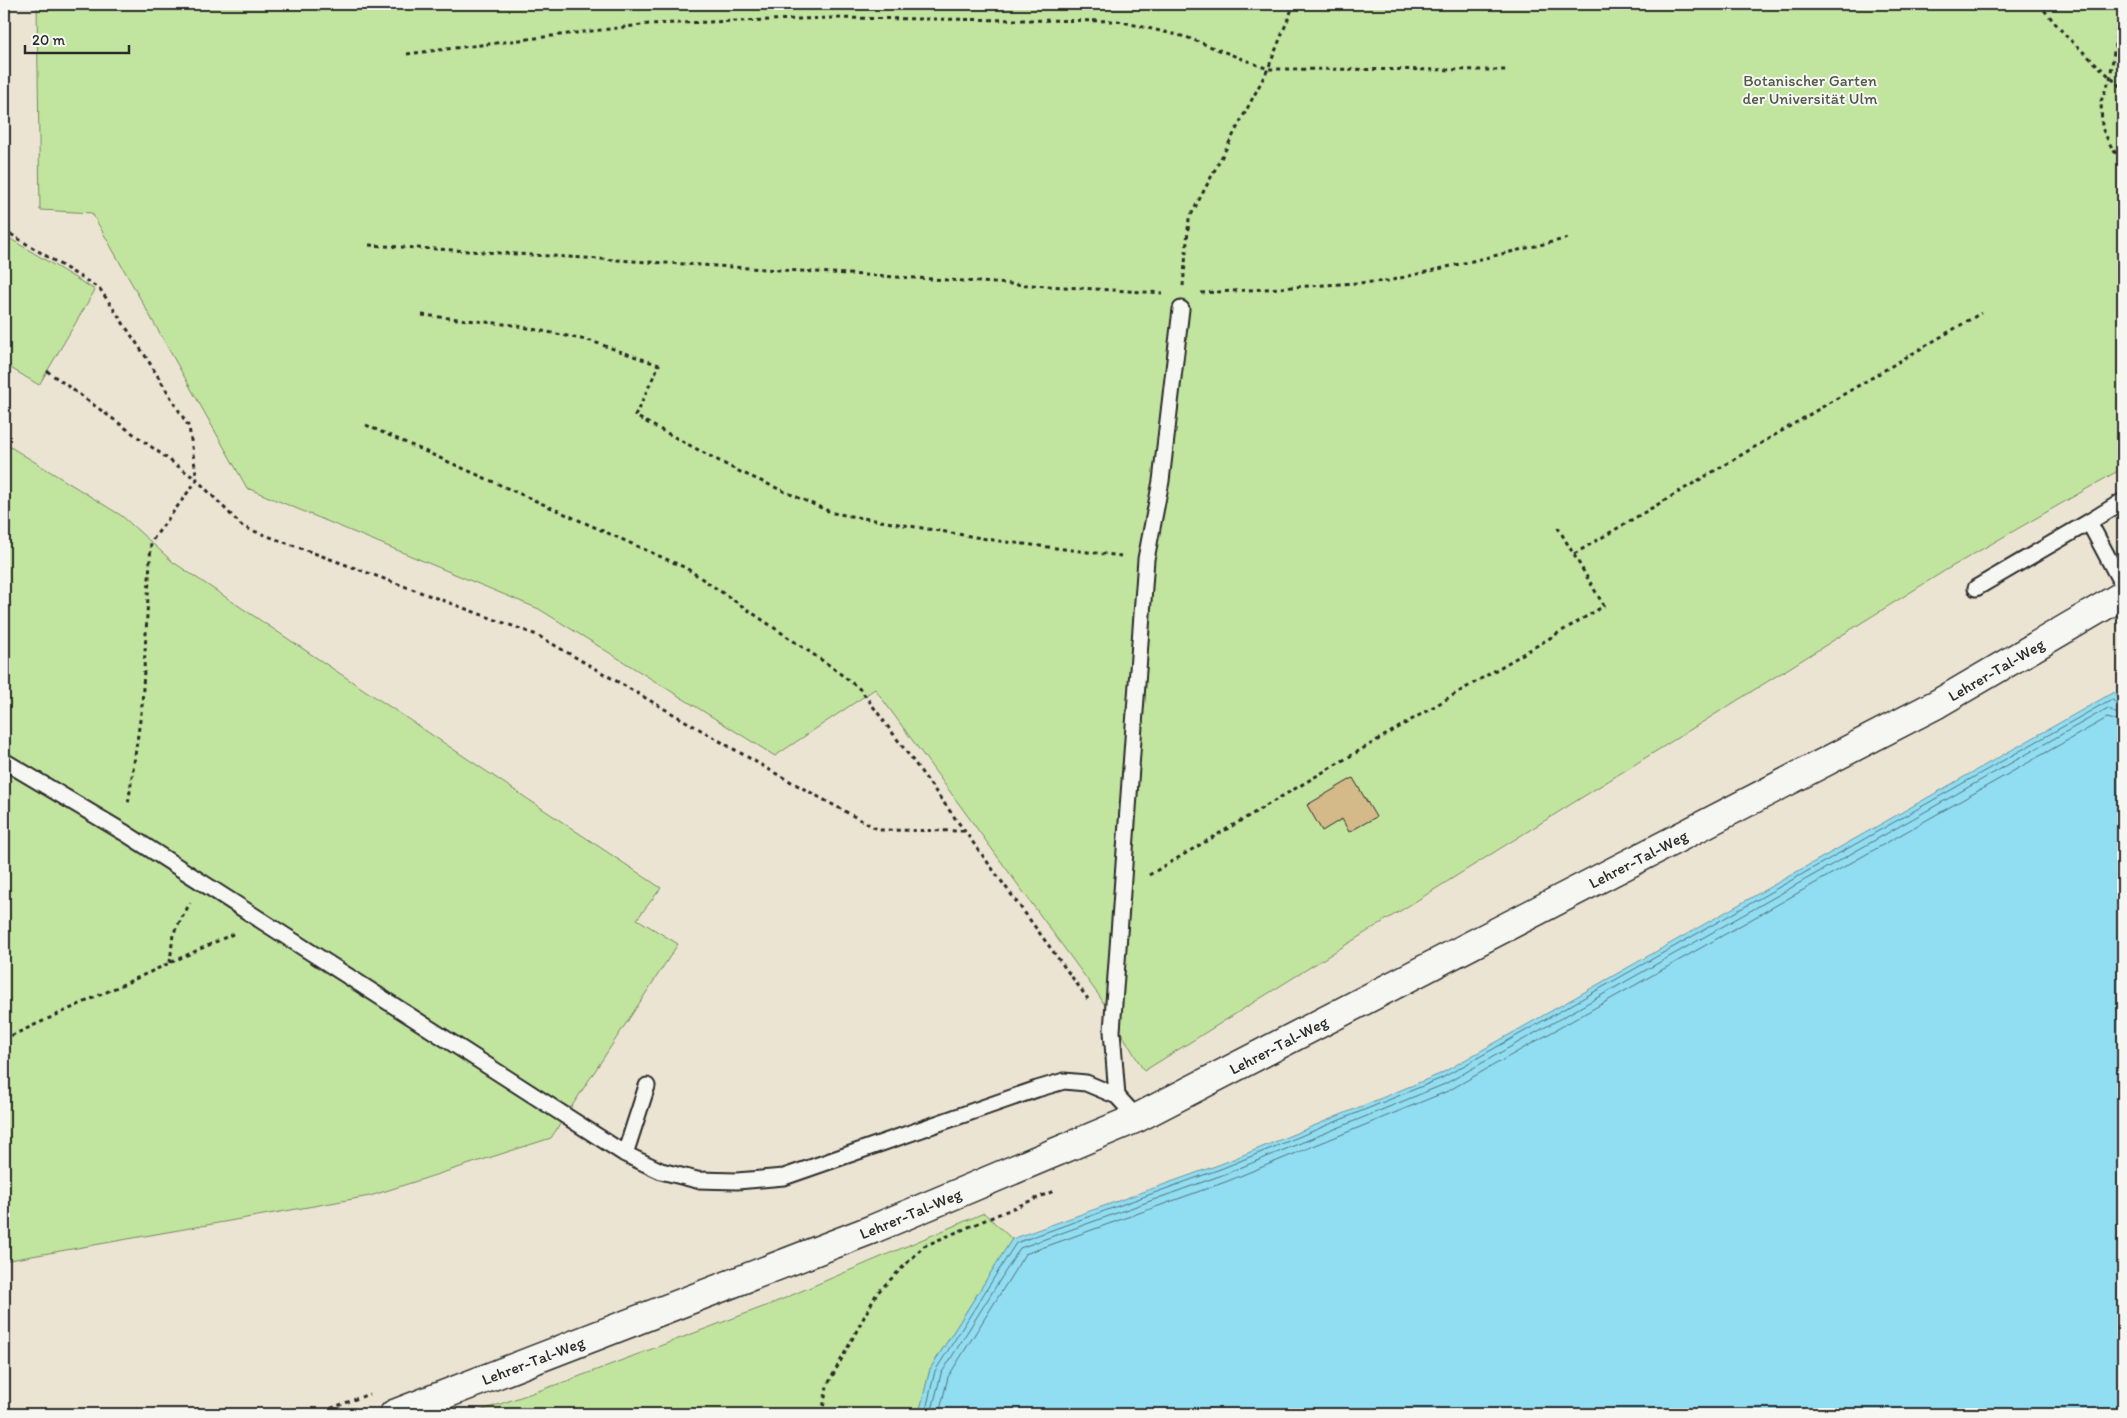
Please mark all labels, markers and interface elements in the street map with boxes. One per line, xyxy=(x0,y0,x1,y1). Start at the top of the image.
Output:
scale bar xyxy=(25,22,129,54)
text: 20 m xyxy=(32,31,66,49)
park label: Botanischer Garten der Universität Ulm xyxy=(1743,71,1878,108)
street label: Lehrer-Tal-Weg xyxy=(1945,634,2049,705)
street label: Lehrer-Tal-Weg xyxy=(1586,825,1692,893)
street label: Lehrer-Tal-Weg xyxy=(1226,1012,1332,1079)
street label: Lehrer-Tal-Weg xyxy=(857,1184,965,1243)
street label: Lehrer-Tal-Weg xyxy=(479,1332,588,1389)

